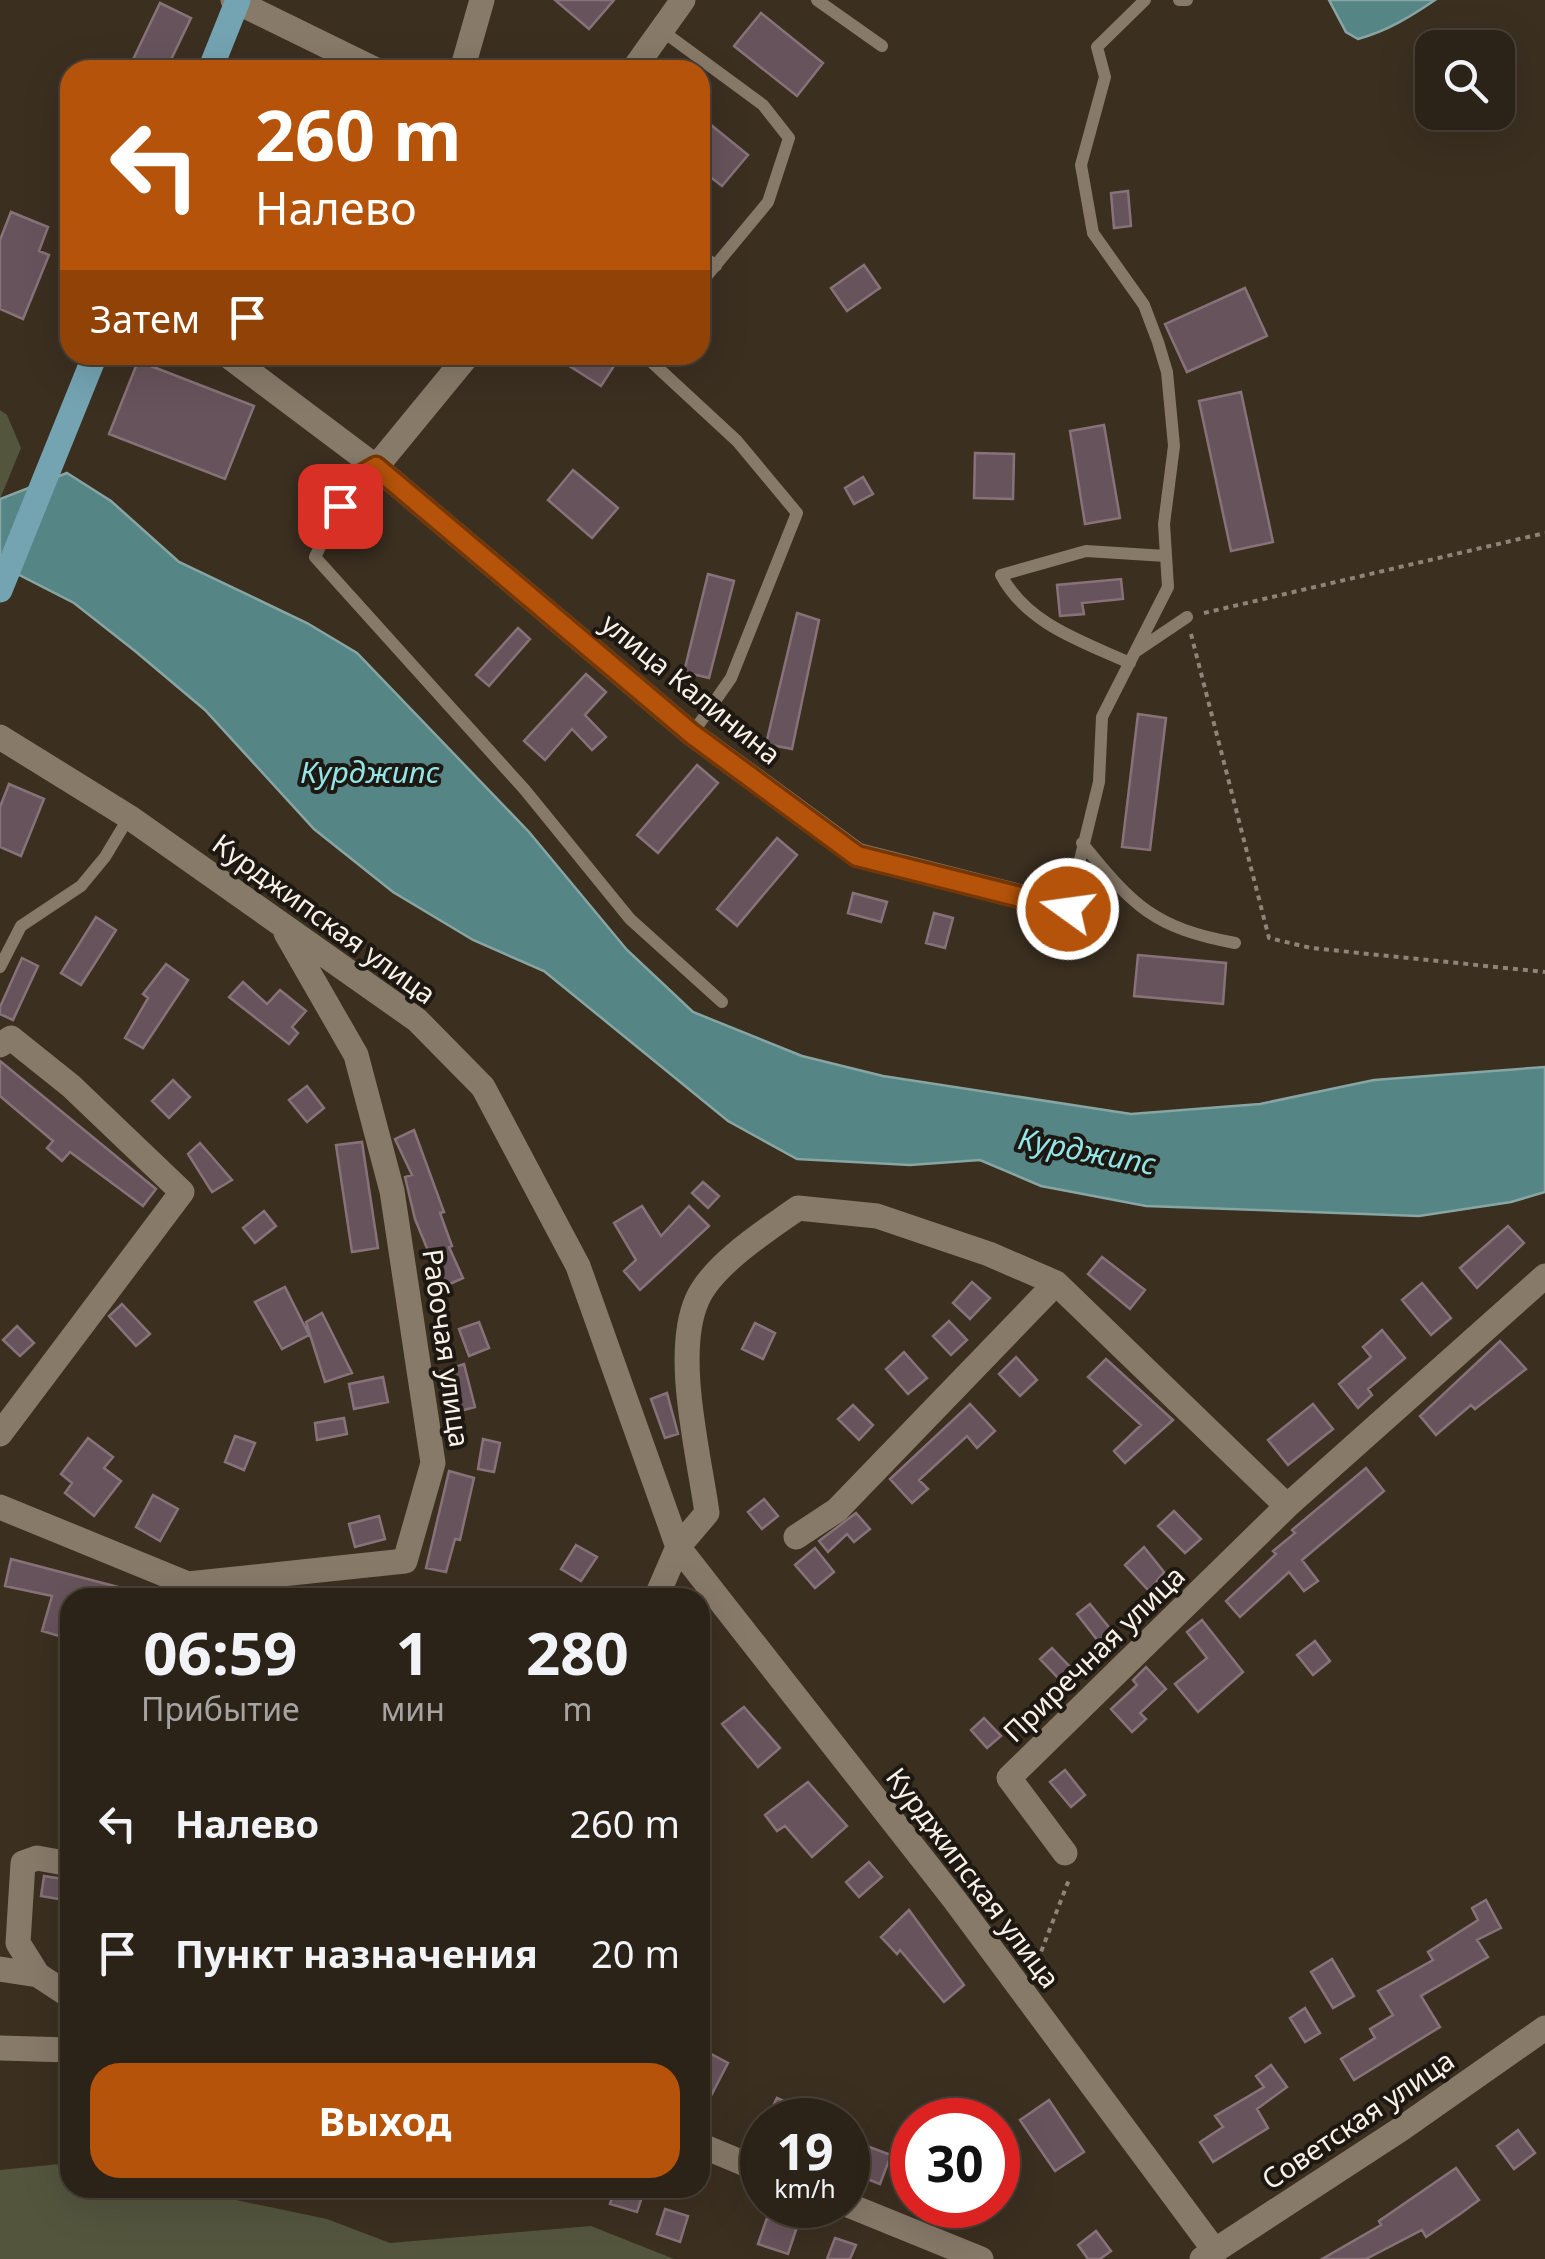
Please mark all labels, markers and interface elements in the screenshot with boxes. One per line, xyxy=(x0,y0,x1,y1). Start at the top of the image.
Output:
map controls xyxy=(1415,30,1515,130)
button: search xyxy=(1415,30,1515,130)
text: 260 m xyxy=(255,86,462,182)
icon: left xyxy=(90,100,220,230)
text: Налево xyxy=(255,177,417,238)
icon: arrive xyxy=(220,290,275,345)
text: Затем xyxy=(90,292,200,344)
pin xyxy=(298,464,383,549)
icon: arrive xyxy=(313,479,368,534)
street label: улица Калинина xyxy=(594,604,789,772)
water label: Курджипс xyxy=(300,751,440,792)
street label: Курджипская улица xyxy=(205,824,444,1012)
position arrow xyxy=(1016,857,1120,961)
water label: Курджипс xyxy=(1015,1117,1160,1184)
street label: Рабочая улица xyxy=(414,1246,480,1449)
street label: Приречная улица xyxy=(994,1557,1193,1750)
text: 06:59 xyxy=(143,1611,297,1693)
text: 1 xyxy=(396,1611,430,1693)
text: 280 xyxy=(526,1611,629,1693)
text: Прибытие xyxy=(141,1687,300,1730)
text: мин xyxy=(381,1687,445,1730)
text: m xyxy=(562,1687,592,1730)
street label: Курджипская улица xyxy=(878,1759,1069,1996)
icon: left xyxy=(90,1796,145,1851)
text: Налево xyxy=(175,1797,319,1849)
text: 260 m xyxy=(569,1797,680,1849)
icon: arrive xyxy=(90,1926,145,1981)
text: Пункт назначения xyxy=(175,1927,538,1979)
text: 20 m xyxy=(591,1927,680,1979)
street label: Советская улица xyxy=(1254,2041,1461,2198)
button: Выход xyxy=(90,2063,680,2178)
speed limit sign: 30 xyxy=(890,2098,1020,2228)
text: 19 xyxy=(776,2117,834,2185)
text: km/h xyxy=(774,2171,836,2205)

